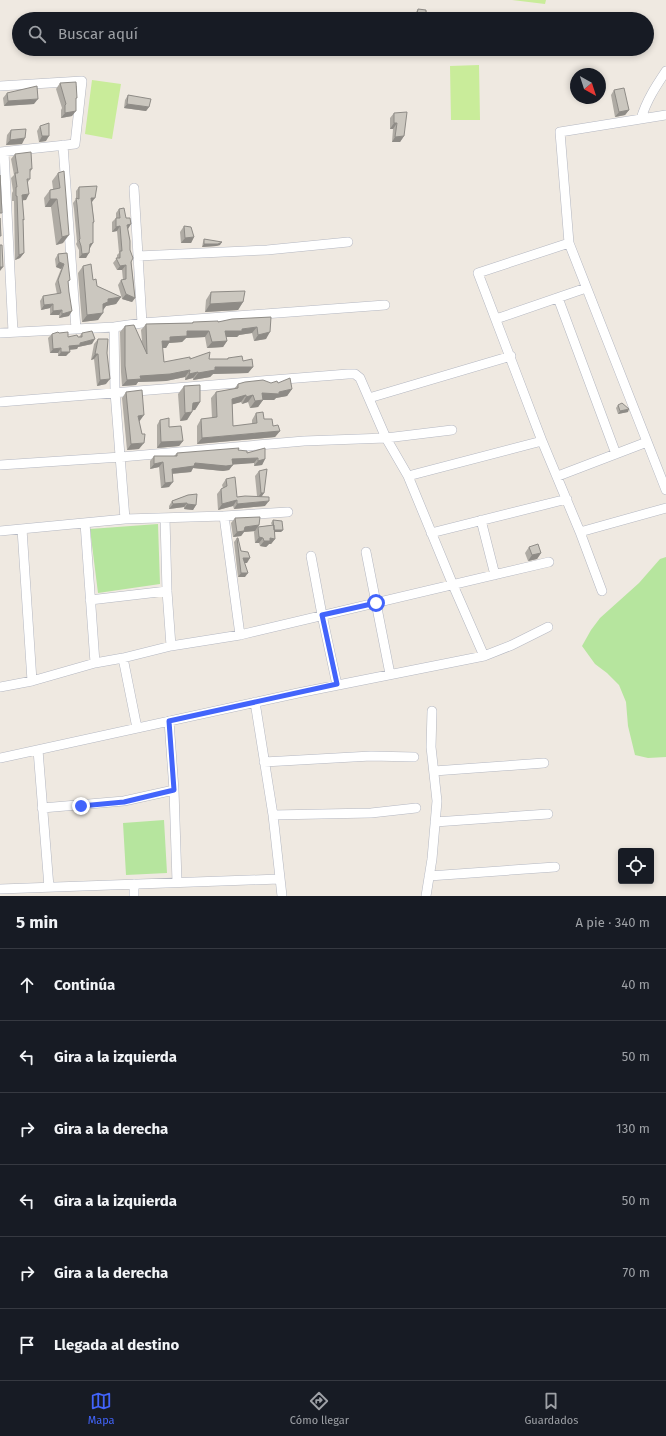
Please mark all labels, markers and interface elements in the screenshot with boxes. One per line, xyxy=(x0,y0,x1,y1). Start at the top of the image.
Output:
search box xyxy=(12,12,654,56)
icon: search xyxy=(26,23,48,45)
text: Buscar aquí xyxy=(58,25,138,43)
north arrow xyxy=(570,68,606,104)
route start xyxy=(367,594,385,612)
route end xyxy=(72,797,90,815)
map controls xyxy=(618,848,654,884)
button: locate xyxy=(618,848,654,884)
text: 5 min xyxy=(16,912,58,933)
text: A pie · 340 m xyxy=(575,915,650,930)
icon: ahead xyxy=(16,974,38,996)
text: Continúa xyxy=(54,976,115,994)
text: 40 m xyxy=(621,977,650,992)
icon: left xyxy=(16,1046,38,1068)
text: Gira a la izquierda xyxy=(54,1048,177,1066)
text: 50 m xyxy=(622,1049,650,1064)
icon: right xyxy=(16,1118,38,1140)
text: Gira a la derecha xyxy=(54,1120,168,1138)
text: 130 m xyxy=(616,1121,650,1136)
icon: left xyxy=(16,1190,38,1212)
text: Gira a la izquierda xyxy=(54,1192,177,1210)
text: 50 m xyxy=(622,1193,650,1208)
icon: right xyxy=(16,1262,38,1284)
text: Gira a la derecha xyxy=(54,1264,168,1282)
text: 70 m xyxy=(623,1265,650,1280)
icon: arrive xyxy=(16,1334,38,1356)
text: Llegada al destino xyxy=(54,1336,179,1354)
tab: Mapa xyxy=(88,1390,115,1427)
tab: Cómo llegar xyxy=(290,1390,349,1427)
tab: Guardados xyxy=(524,1390,578,1427)

